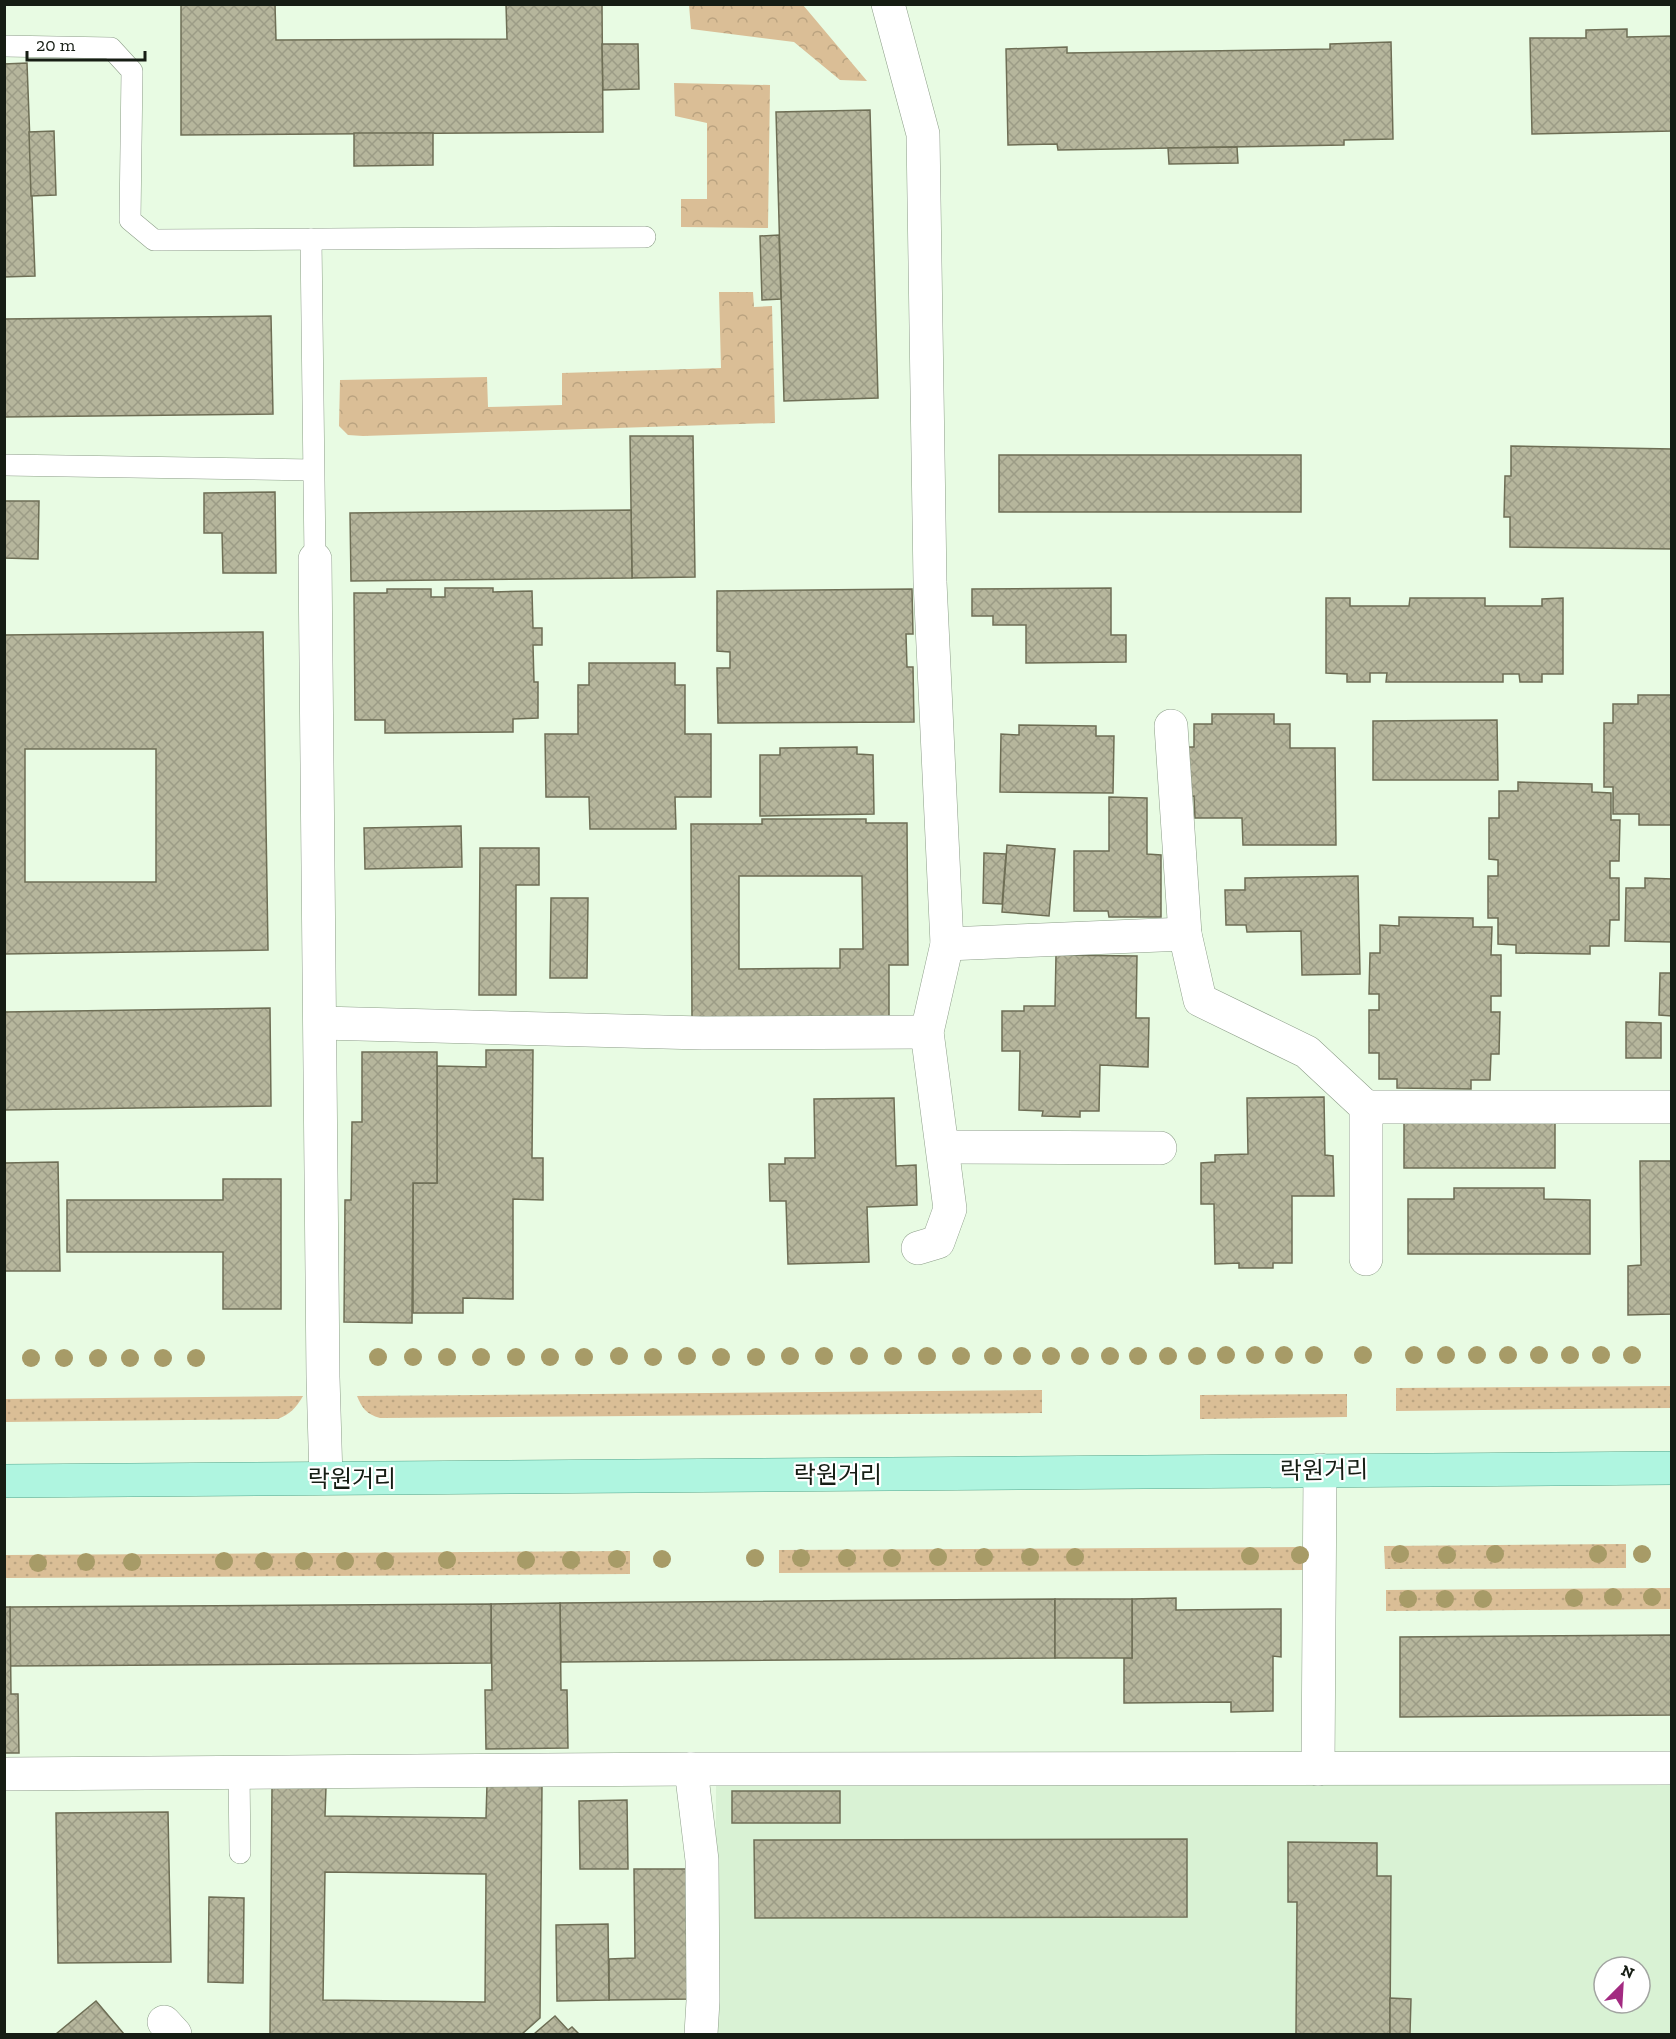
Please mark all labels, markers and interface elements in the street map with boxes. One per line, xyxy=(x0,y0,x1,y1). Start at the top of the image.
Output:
scale bar xyxy=(27,24,146,62)
text: 20 m xyxy=(36,34,76,56)
street label: 락원거리 xyxy=(1280,1455,1368,1485)
street label: 락원거리 xyxy=(794,1460,882,1489)
street label: 락원거리 xyxy=(308,1464,396,1493)
north arrow xyxy=(1592,1955,1652,2015)
text: N xyxy=(1618,1961,1637,1983)

